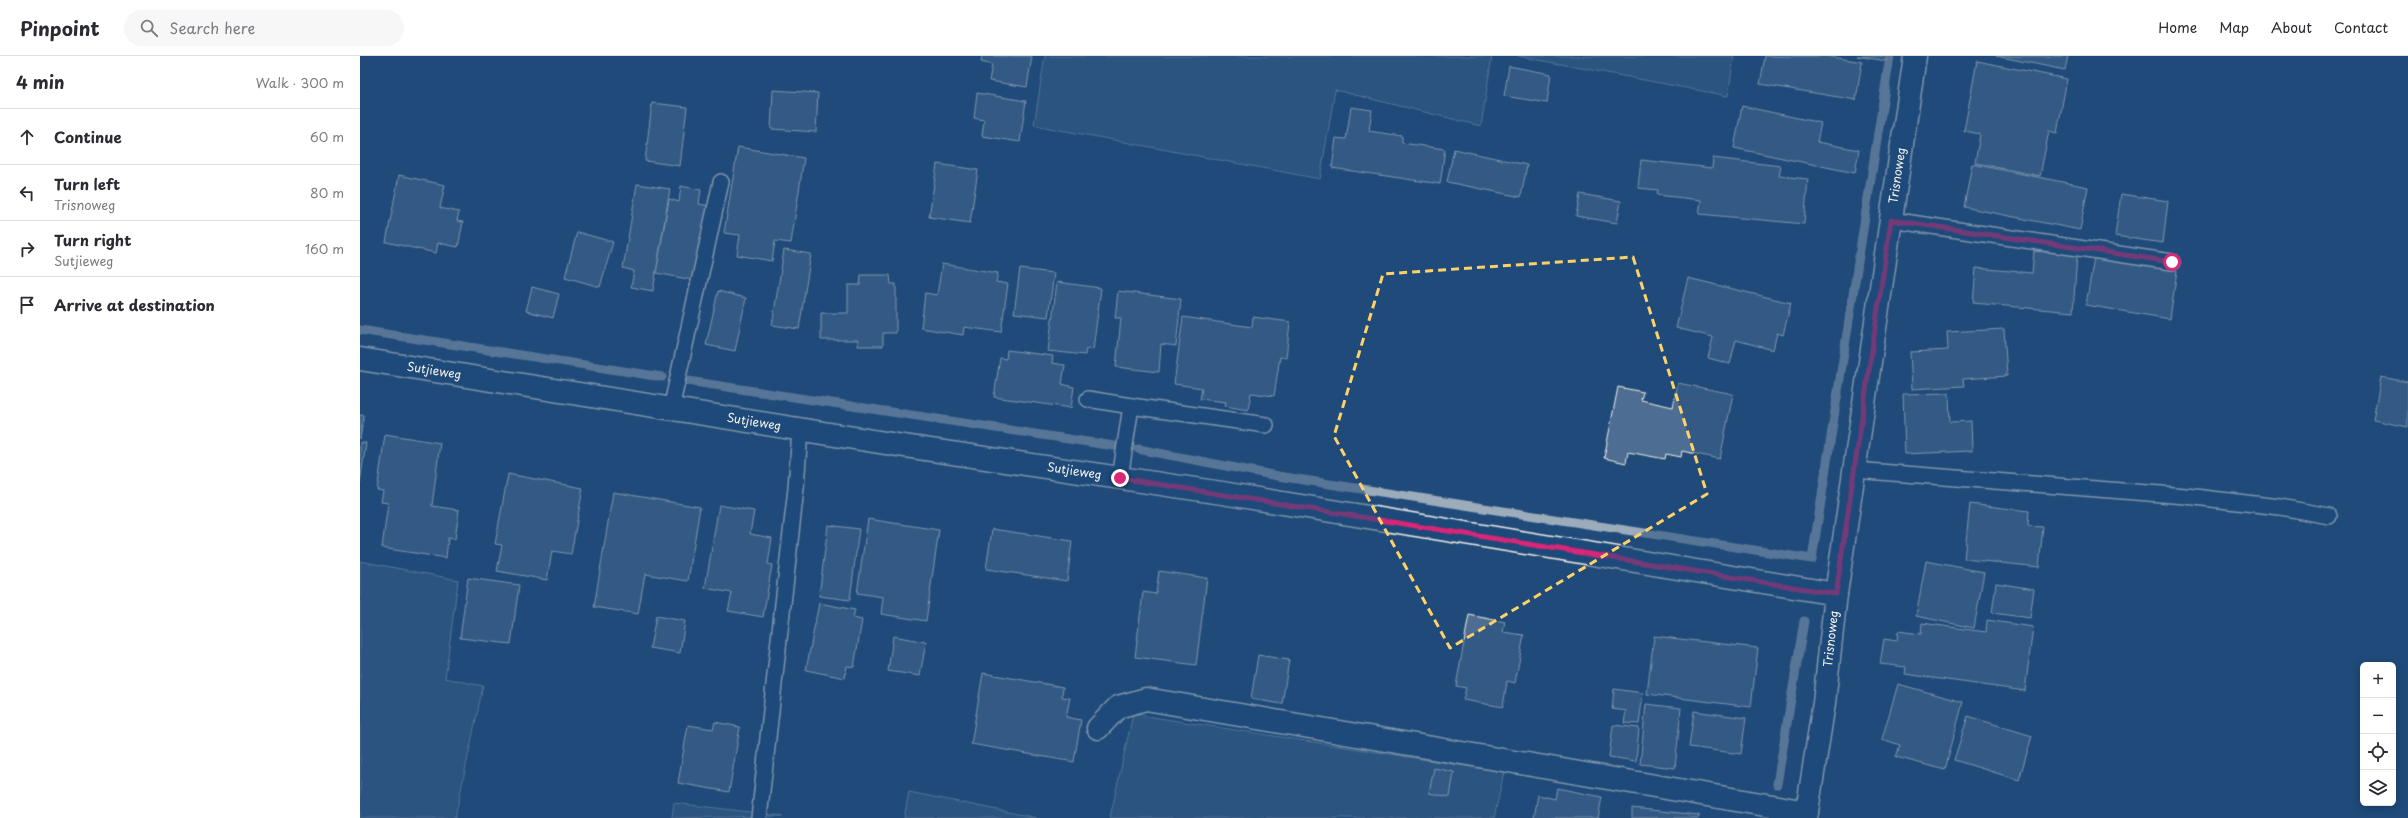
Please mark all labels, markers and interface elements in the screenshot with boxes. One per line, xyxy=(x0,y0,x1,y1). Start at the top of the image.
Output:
search box xyxy=(124,10,404,46)
text: Pinpoint xyxy=(20,14,100,42)
text: Search here xyxy=(170,16,255,39)
icon: search xyxy=(138,17,160,39)
text: Home xyxy=(2158,17,2197,38)
text: Map xyxy=(2219,17,2249,38)
text: About xyxy=(2271,17,2312,38)
text: Contact xyxy=(2334,17,2388,38)
text: 4 min xyxy=(16,69,64,95)
text: Walk · 300 m xyxy=(256,73,344,92)
text: Continue xyxy=(54,125,122,148)
icon: ahead xyxy=(16,126,38,148)
text: 60 m xyxy=(310,127,344,146)
street label: Trisnoweg xyxy=(1883,146,1909,205)
text: Turn left xyxy=(54,172,120,195)
icon: left xyxy=(16,182,38,204)
text: 80 m xyxy=(310,183,344,202)
text: Trisnoweg xyxy=(54,195,115,214)
text: Turn right xyxy=(54,228,131,251)
icon: right xyxy=(16,238,38,260)
text: 160 m xyxy=(305,239,344,258)
text: Sutjieweg xyxy=(54,251,114,270)
route start xyxy=(2163,253,2181,271)
text: Arrive at destination xyxy=(54,293,215,316)
icon: arrive xyxy=(16,294,38,316)
street label: Sutjieweg xyxy=(406,357,463,383)
street label: Sutjieweg xyxy=(726,408,783,434)
street label: Sutjieweg xyxy=(1046,457,1103,483)
route end xyxy=(1111,469,1129,487)
street label: Trisnoweg xyxy=(1818,609,1842,668)
map controls xyxy=(2360,662,2396,806)
button: + xyxy=(2360,662,2396,698)
button: − xyxy=(2360,698,2396,734)
button: locate xyxy=(2360,734,2396,770)
button: layers xyxy=(2360,770,2396,806)

